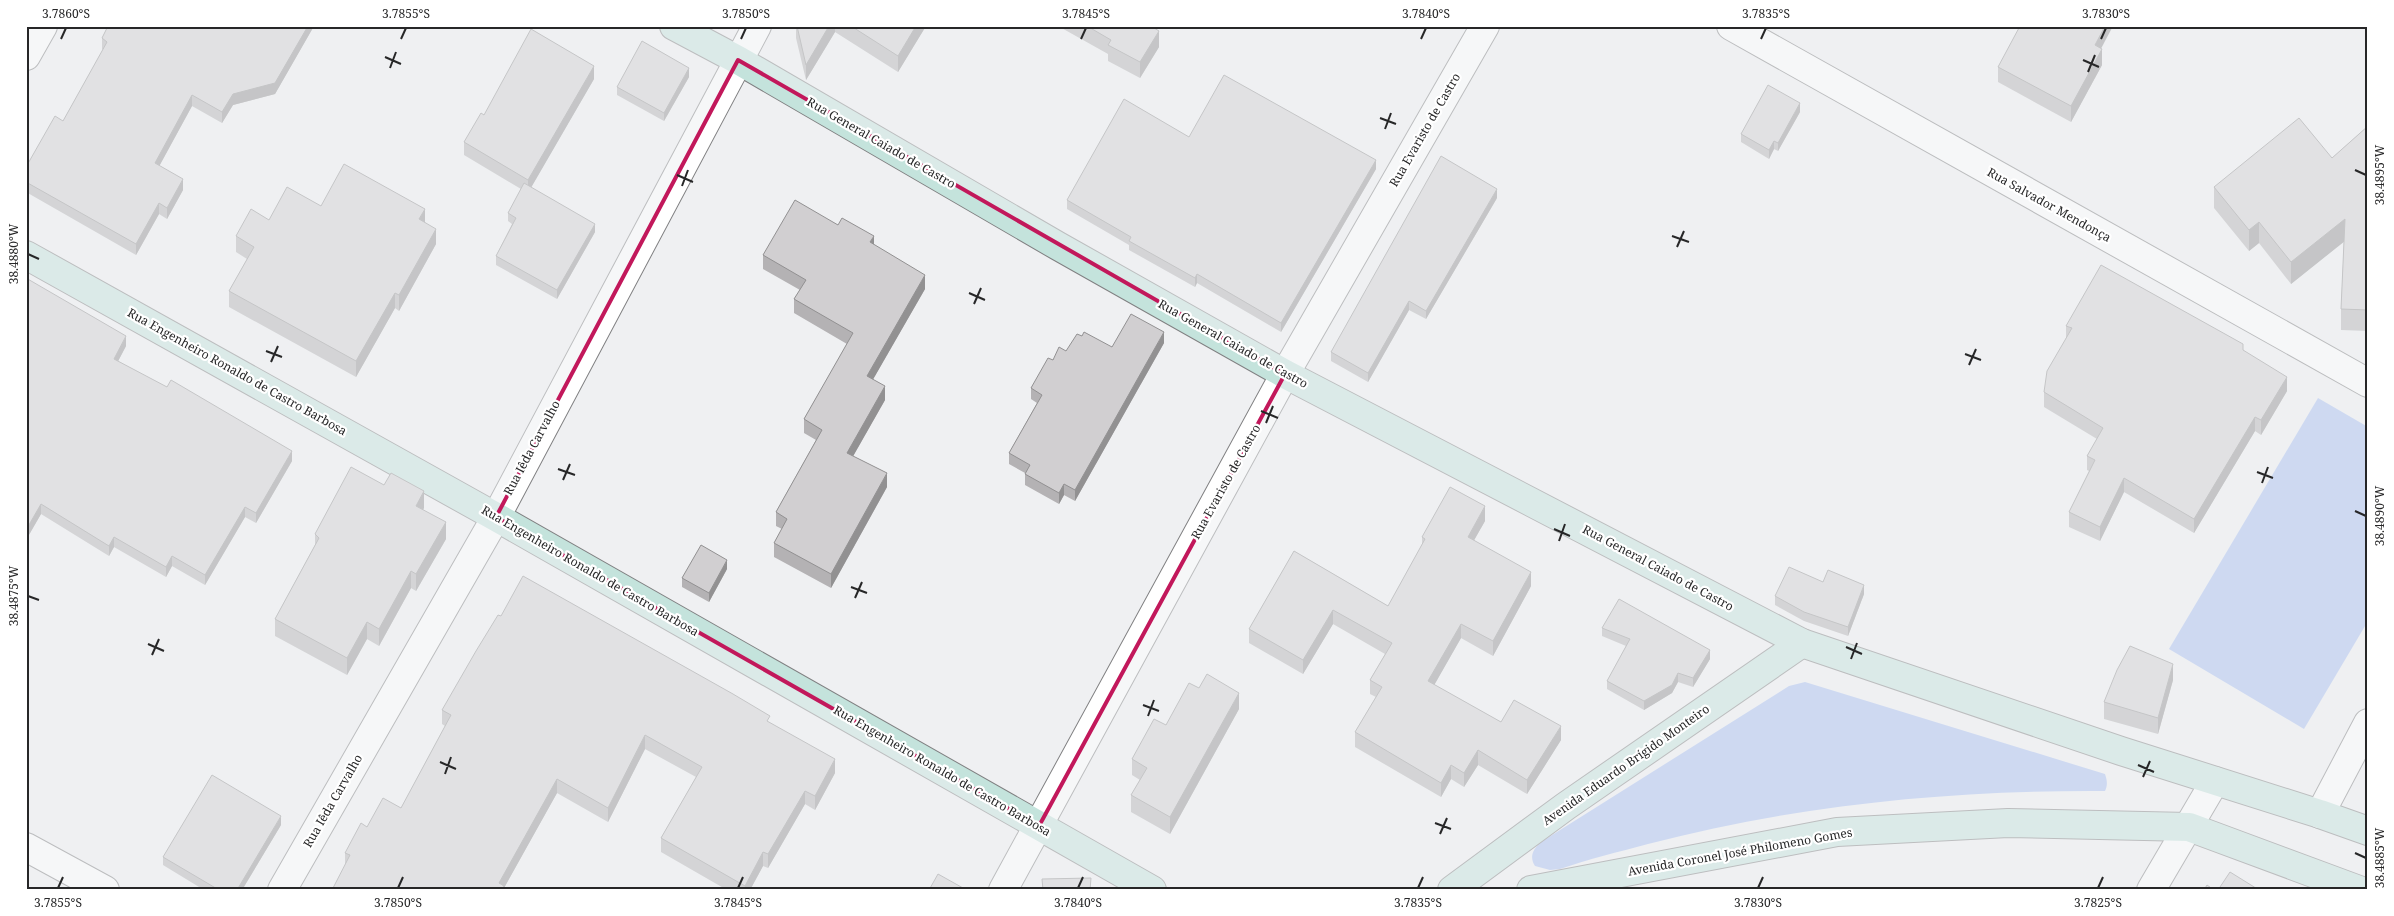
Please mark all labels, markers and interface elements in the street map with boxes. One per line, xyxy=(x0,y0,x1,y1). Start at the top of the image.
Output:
text: 3.7860°S xyxy=(42,5,90,22)
text: 3.7855°S xyxy=(382,5,430,22)
text: 3.7850°S xyxy=(722,5,770,22)
text: 3.7845°S xyxy=(1062,5,1110,22)
text: 3.7840°S xyxy=(1402,5,1450,22)
text: 3.7835°S xyxy=(1742,5,1790,22)
text: 3.7830°S xyxy=(2082,5,2130,22)
street label: Rua Evaristo de Castro xyxy=(1385,70,1464,190)
street label: Rua General Caiado de Castro xyxy=(804,93,959,192)
text: 38.4895°W xyxy=(2371,144,2388,205)
street label: Rua Salvador Mendonça xyxy=(1984,163,2114,246)
text: 38.4880°W xyxy=(5,223,22,284)
street label: Rua General Caiado de Castro xyxy=(1155,295,1311,392)
street label: Rua Engenheiro Ronaldo de Castro Barbosa xyxy=(125,304,350,439)
street label: Rua Iêda Carvalho xyxy=(499,397,564,498)
street label: Rua Evaristo de Castro xyxy=(1187,421,1264,542)
text: 38.4890°W xyxy=(2371,485,2388,546)
street label: Rua Engenheiro Ronaldo de Castro Barbosa xyxy=(478,501,702,640)
street label: Rua General Caiado de Castro xyxy=(1580,520,1737,615)
text: 38.4875°W xyxy=(5,565,22,626)
street label: Avenida Eduardo Brígido Monteiro xyxy=(1539,700,1713,829)
street label: Rua Engenheiro Ronaldo de Castro Barbosa xyxy=(830,701,1054,840)
street label: Rua Iêda Carvalho xyxy=(299,751,366,851)
street label: Avenida Coronel José Philomeno Gomes xyxy=(1626,823,1853,880)
text: 38.4885°W xyxy=(2371,827,2388,888)
text: 3.7855°S xyxy=(34,894,82,911)
text: 3.7850°S xyxy=(374,894,422,911)
text: 3.7845°S xyxy=(714,894,762,911)
text: 3.7840°S xyxy=(1054,894,1102,911)
text: 3.7835°S xyxy=(1394,894,1442,911)
text: 3.7830°S xyxy=(1734,894,1782,911)
text: 3.7825°S xyxy=(2074,894,2122,911)

